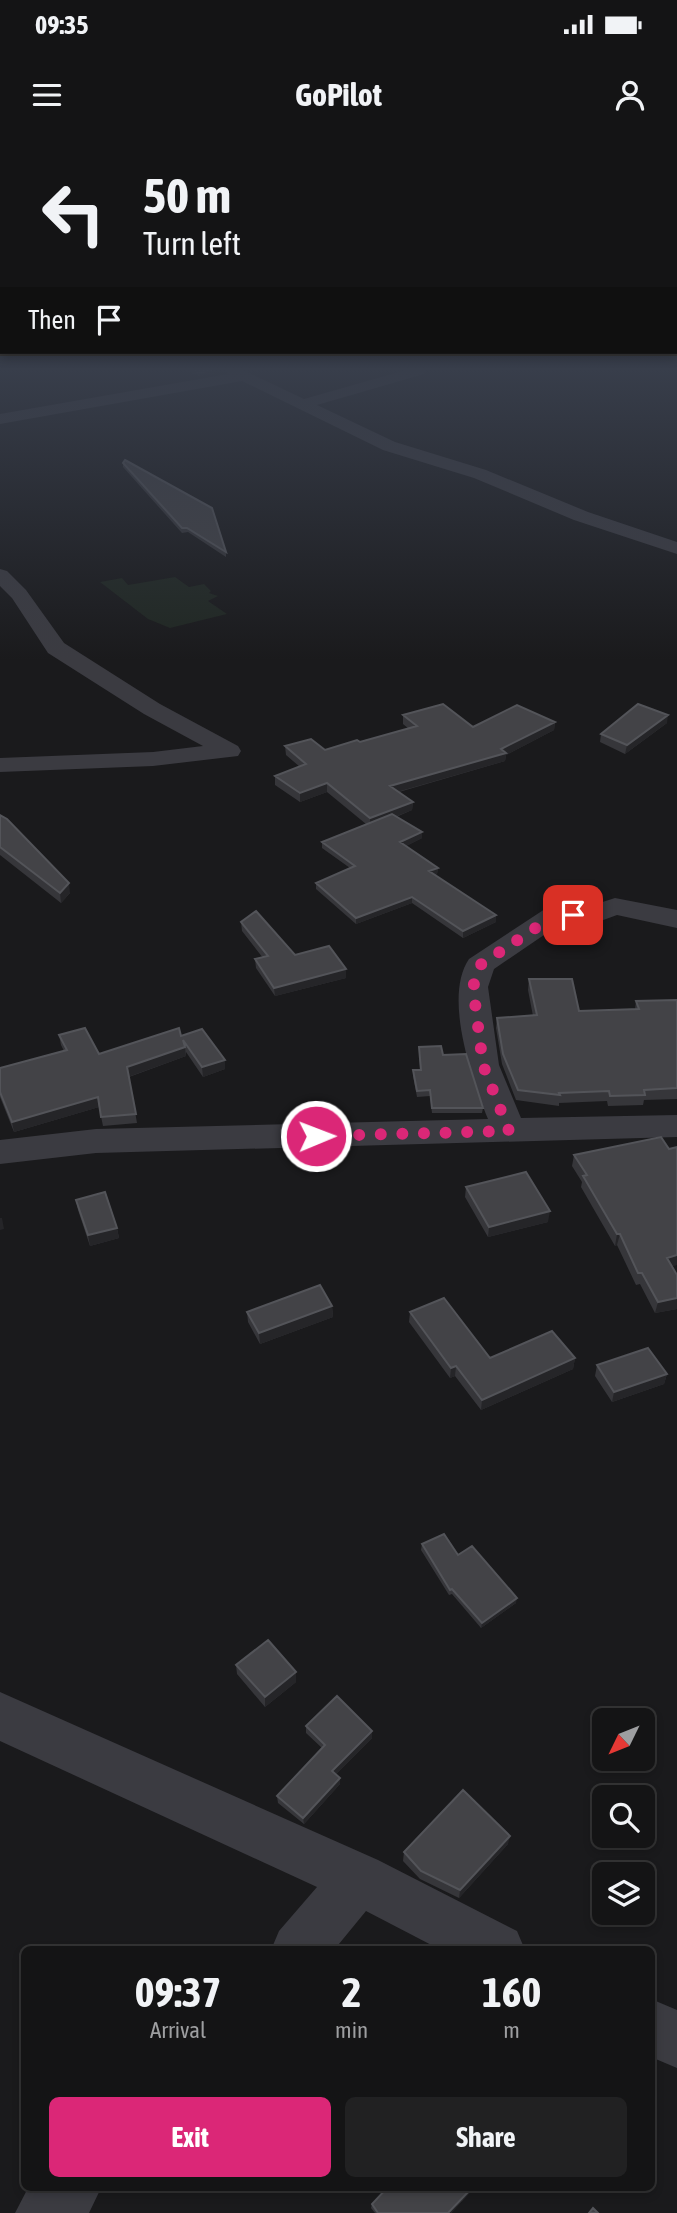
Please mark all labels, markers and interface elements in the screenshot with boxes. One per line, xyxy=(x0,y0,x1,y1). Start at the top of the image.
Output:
text: 09:35 xyxy=(35,10,89,40)
icon: menu xyxy=(28,76,66,114)
text: GoPilot xyxy=(295,76,382,113)
icon: person xyxy=(611,76,649,114)
text: 50 m xyxy=(143,167,231,223)
icon: left xyxy=(28,168,119,259)
text: Turn left xyxy=(143,225,241,262)
icon: arrive xyxy=(90,301,128,339)
text: Then xyxy=(28,305,76,335)
pin xyxy=(543,885,603,945)
icon: arrive xyxy=(554,896,592,934)
position arrow xyxy=(279,1099,353,1173)
north arrow xyxy=(592,1708,654,1771)
map controls xyxy=(592,1708,655,1925)
button: search xyxy=(592,1785,655,1848)
button: layers xyxy=(592,1862,655,1925)
text: 09:37 xyxy=(135,1968,221,2016)
text: 2 xyxy=(342,1968,361,2016)
text: 160 xyxy=(482,1968,541,2016)
text: Arrival xyxy=(150,2017,206,2043)
text: min xyxy=(335,2017,368,2043)
text: m xyxy=(503,2017,520,2043)
button: Exit xyxy=(49,2097,331,2177)
button: Share xyxy=(345,2097,627,2177)

